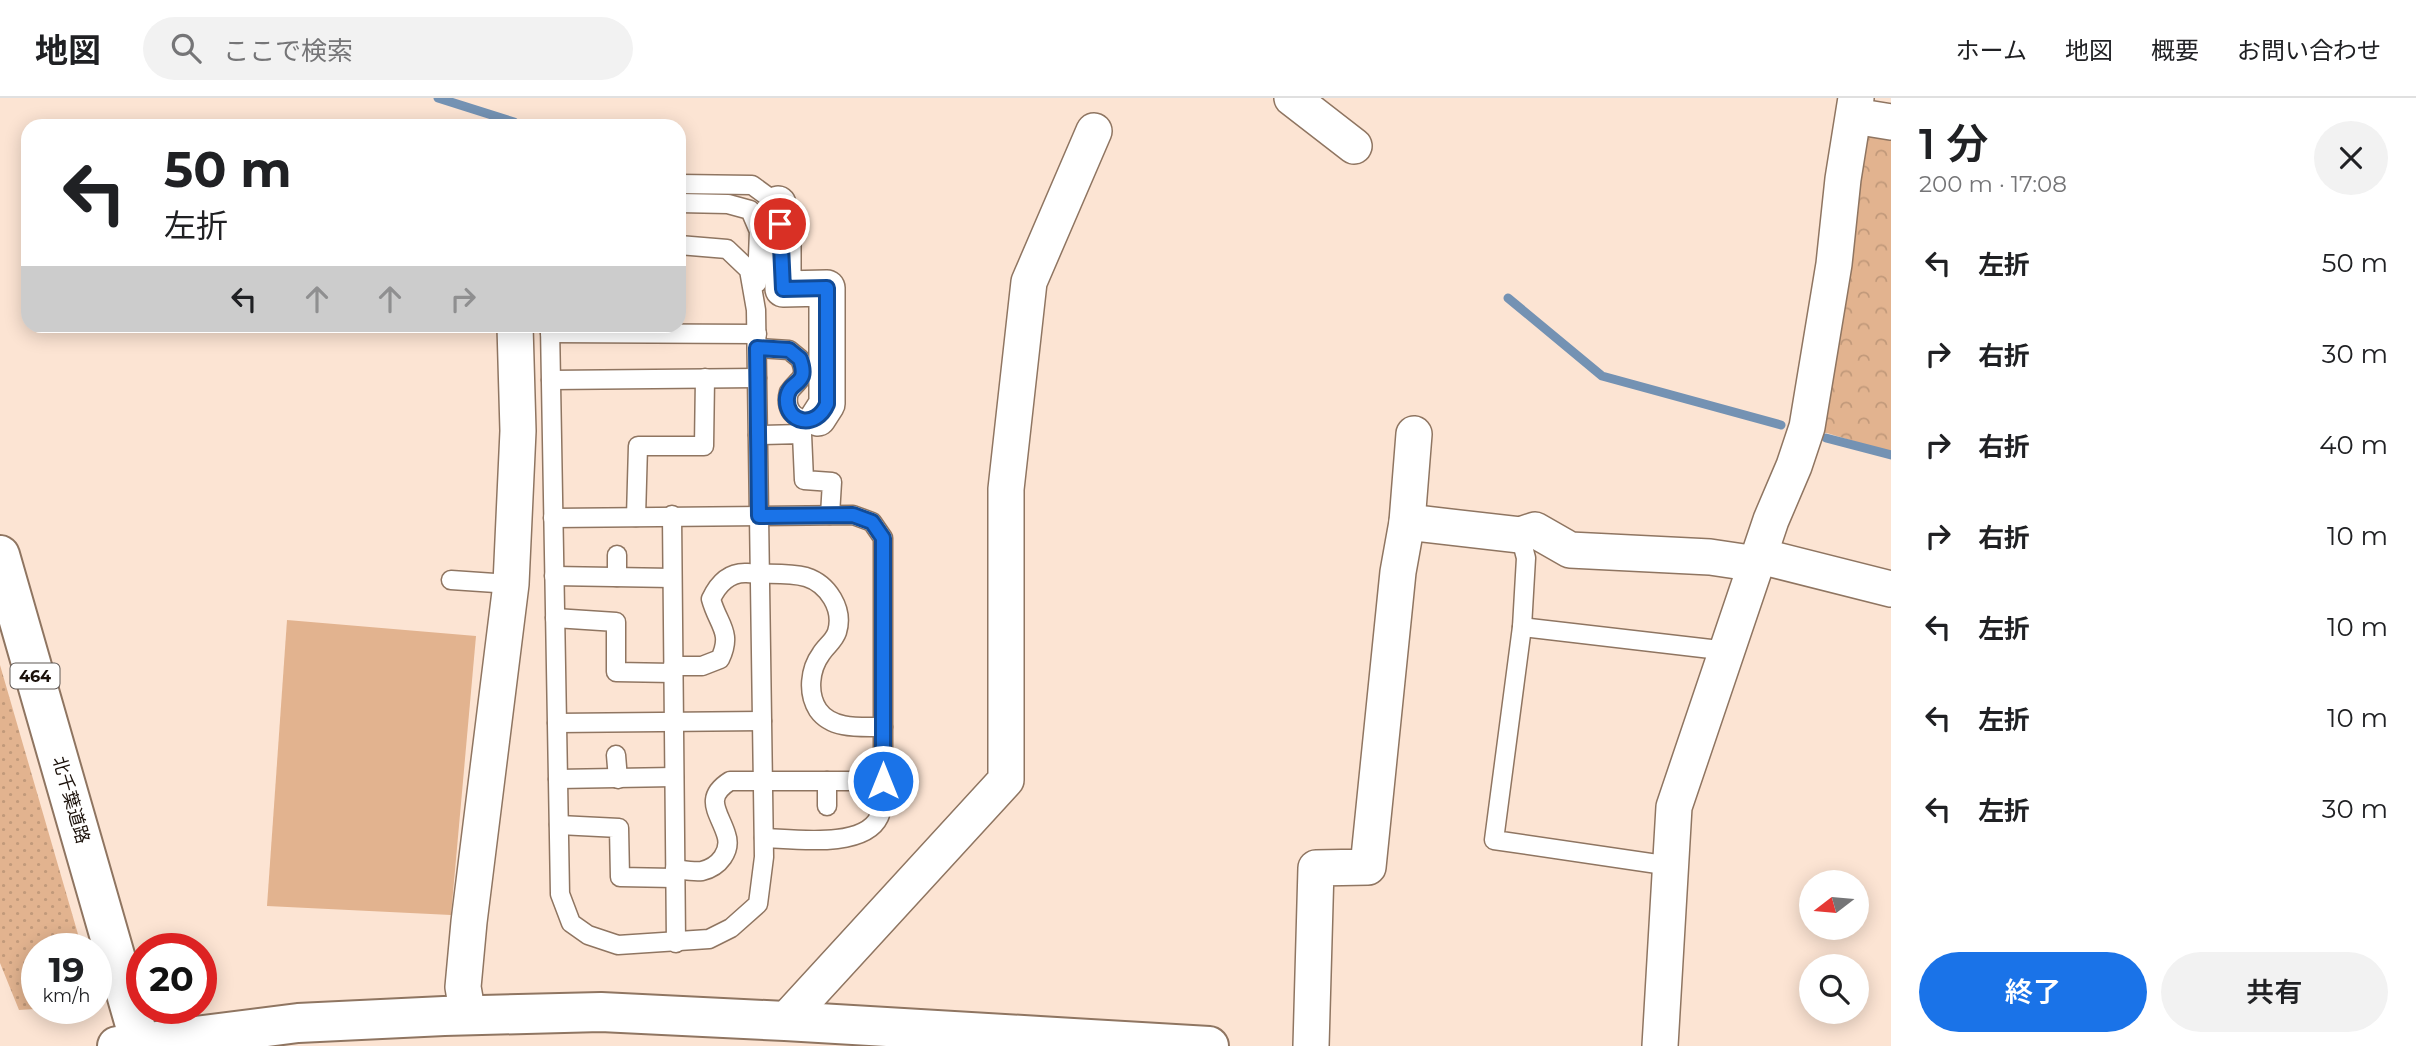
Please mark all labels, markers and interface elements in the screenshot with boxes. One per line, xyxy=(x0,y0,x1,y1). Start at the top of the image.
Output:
search box xyxy=(143,17,633,80)
icon: search xyxy=(167,29,205,67)
text: 地図 xyxy=(35,30,101,70)
text: ここで検索 xyxy=(223,35,353,67)
text: ホーム xyxy=(1956,36,2027,65)
text: 地図 xyxy=(2065,36,2113,65)
text: 概要 xyxy=(2151,36,2199,65)
text: お問い合わせ xyxy=(2237,36,2381,65)
text: 1 分 xyxy=(1919,118,1989,170)
button: close xyxy=(2314,121,2388,195)
text: 50 m xyxy=(164,140,292,199)
icon: left xyxy=(49,147,140,238)
text: 200 m · 17:08 xyxy=(1919,170,2067,198)
pin xyxy=(750,194,810,254)
icon: arrive xyxy=(761,205,799,243)
text: 左折 xyxy=(164,206,228,245)
icon: left xyxy=(1919,244,1957,282)
text: 50 m xyxy=(2322,247,2388,279)
text: 左折 xyxy=(1978,249,2030,281)
icon: left xyxy=(225,280,263,318)
icon: ahead xyxy=(298,280,336,318)
icon: ahead xyxy=(371,280,409,318)
icon: right xyxy=(444,280,482,318)
icon: right xyxy=(1919,335,1957,373)
text: 30 m xyxy=(2322,338,2388,370)
text: 右折 xyxy=(1978,340,2030,372)
icon: right xyxy=(1919,426,1957,464)
text: 40 m xyxy=(2319,429,2388,461)
text: 右折 xyxy=(1978,431,2030,463)
icon: right xyxy=(1919,517,1957,555)
text: 10 m xyxy=(2327,520,2388,552)
text: 右折 xyxy=(1978,522,2030,554)
icon: left xyxy=(1919,608,1957,646)
text: 10 m xyxy=(2327,611,2388,643)
text: 左折 xyxy=(1978,613,2030,645)
road number: 464 xyxy=(10,664,60,688)
icon: left xyxy=(1919,699,1957,737)
text: 10 m xyxy=(2327,702,2388,734)
text: 左折 xyxy=(1978,704,2030,736)
position arrow xyxy=(846,744,920,818)
street label: 北千葉道路 xyxy=(48,754,94,846)
icon: left xyxy=(1919,790,1957,828)
text: 30 m xyxy=(2322,793,2388,825)
text: 左折 xyxy=(1978,795,2030,827)
north arrow xyxy=(1799,870,1869,940)
map controls xyxy=(1799,870,1869,1024)
speed limit sign: 20 xyxy=(126,933,217,1024)
text: 19 xyxy=(48,948,85,991)
button: 終了 xyxy=(1919,952,2147,1032)
button: 共有 xyxy=(2161,952,2388,1032)
button: search xyxy=(1799,954,1869,1024)
text: km/h xyxy=(42,985,91,1007)

